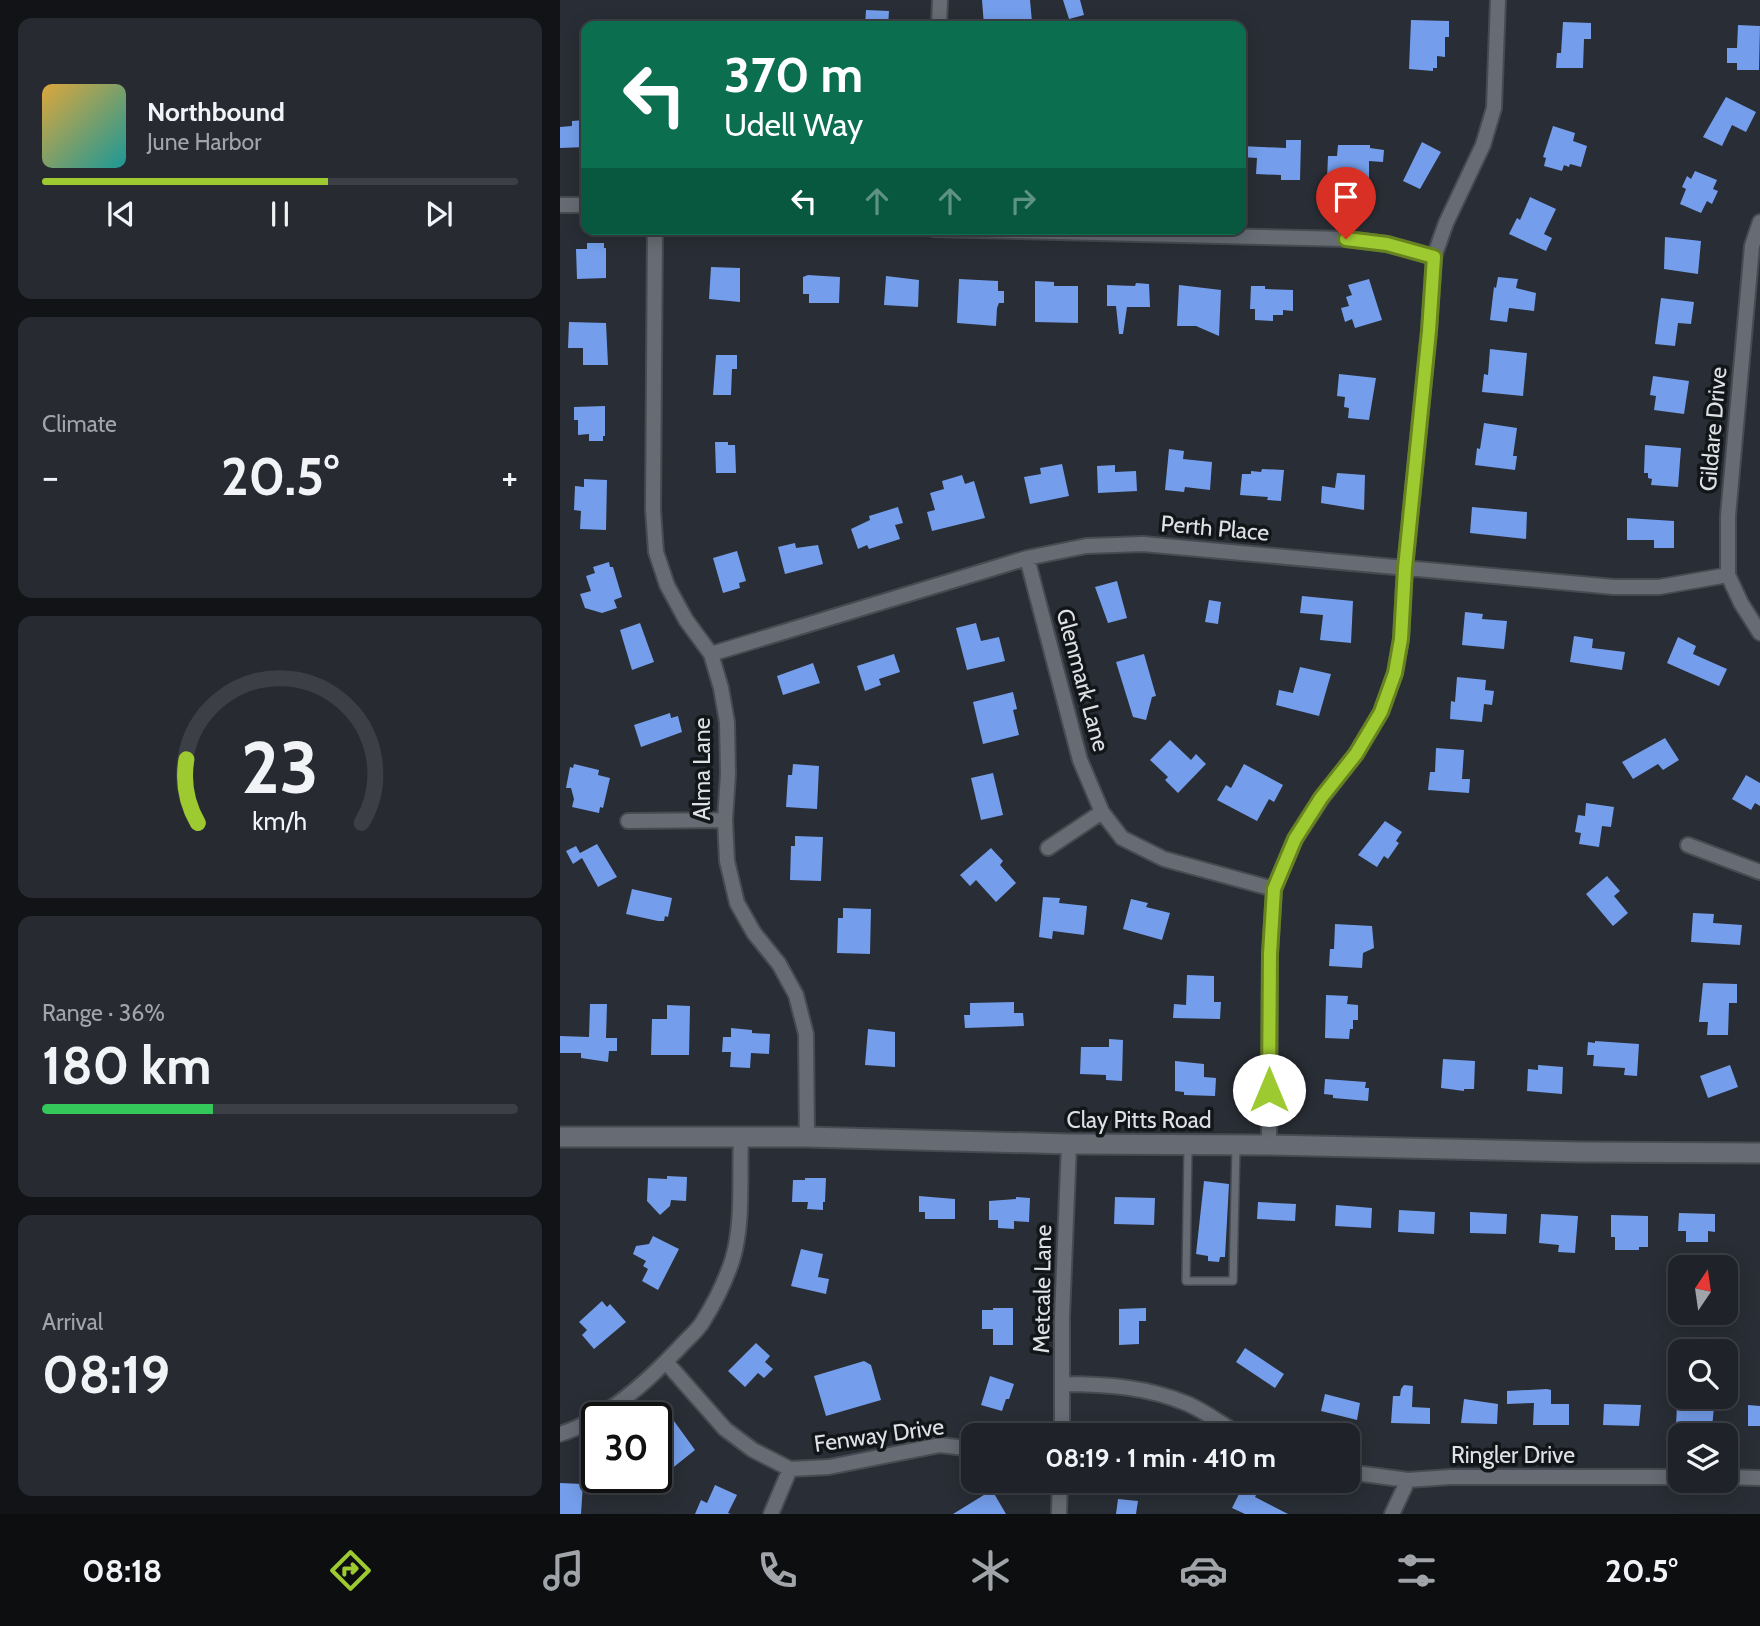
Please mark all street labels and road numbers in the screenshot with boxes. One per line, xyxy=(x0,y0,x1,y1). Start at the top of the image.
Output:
street label: Gildare Drive xyxy=(1694,365,1732,492)
street label: Perth Place xyxy=(1160,509,1271,547)
street label: Glenmark Lane xyxy=(1051,606,1116,755)
street label: Alma Lane xyxy=(688,717,716,821)
street label: Clay Pitts Road xyxy=(1067,1106,1211,1134)
street label: Metcale Lane xyxy=(1027,1224,1057,1354)
street label: Fenway Drive xyxy=(812,1412,946,1458)
street label: Ringler Drive xyxy=(1451,1441,1575,1469)

